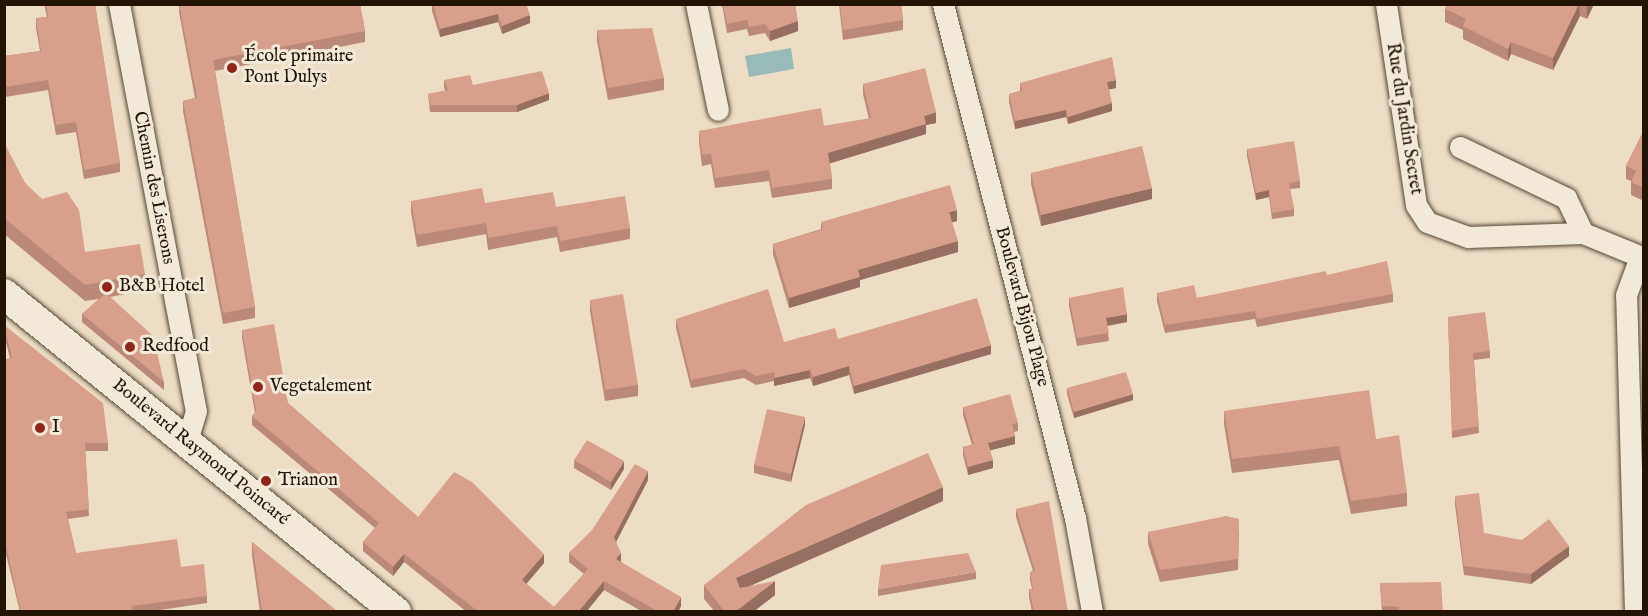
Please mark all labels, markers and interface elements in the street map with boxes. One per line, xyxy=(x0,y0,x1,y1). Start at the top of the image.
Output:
street label: Rue du Jardin Secret xyxy=(1380,42,1426,196)
place label: École primaire Pont Dulys xyxy=(244,47,353,90)
marker: École primaire Pont Dulys xyxy=(225,61,239,75)
street label: Chemin des Liserons xyxy=(128,110,178,266)
street label: Boulevard Bijou Plage xyxy=(989,225,1053,389)
place label: B&B Hotel xyxy=(119,276,205,298)
marker: B&B Hotel xyxy=(100,280,114,294)
place label: Redfood xyxy=(142,336,209,358)
marker: Redfood xyxy=(123,340,137,354)
street label: Boulevard Raymond Poincaré xyxy=(107,375,293,531)
place label: Vegetalement xyxy=(270,376,372,398)
marker: Vegetalement xyxy=(251,380,265,394)
place label: I xyxy=(52,417,60,439)
marker: I xyxy=(33,421,47,435)
place label: Trianon xyxy=(278,470,338,492)
marker: Trianon xyxy=(259,474,273,488)

